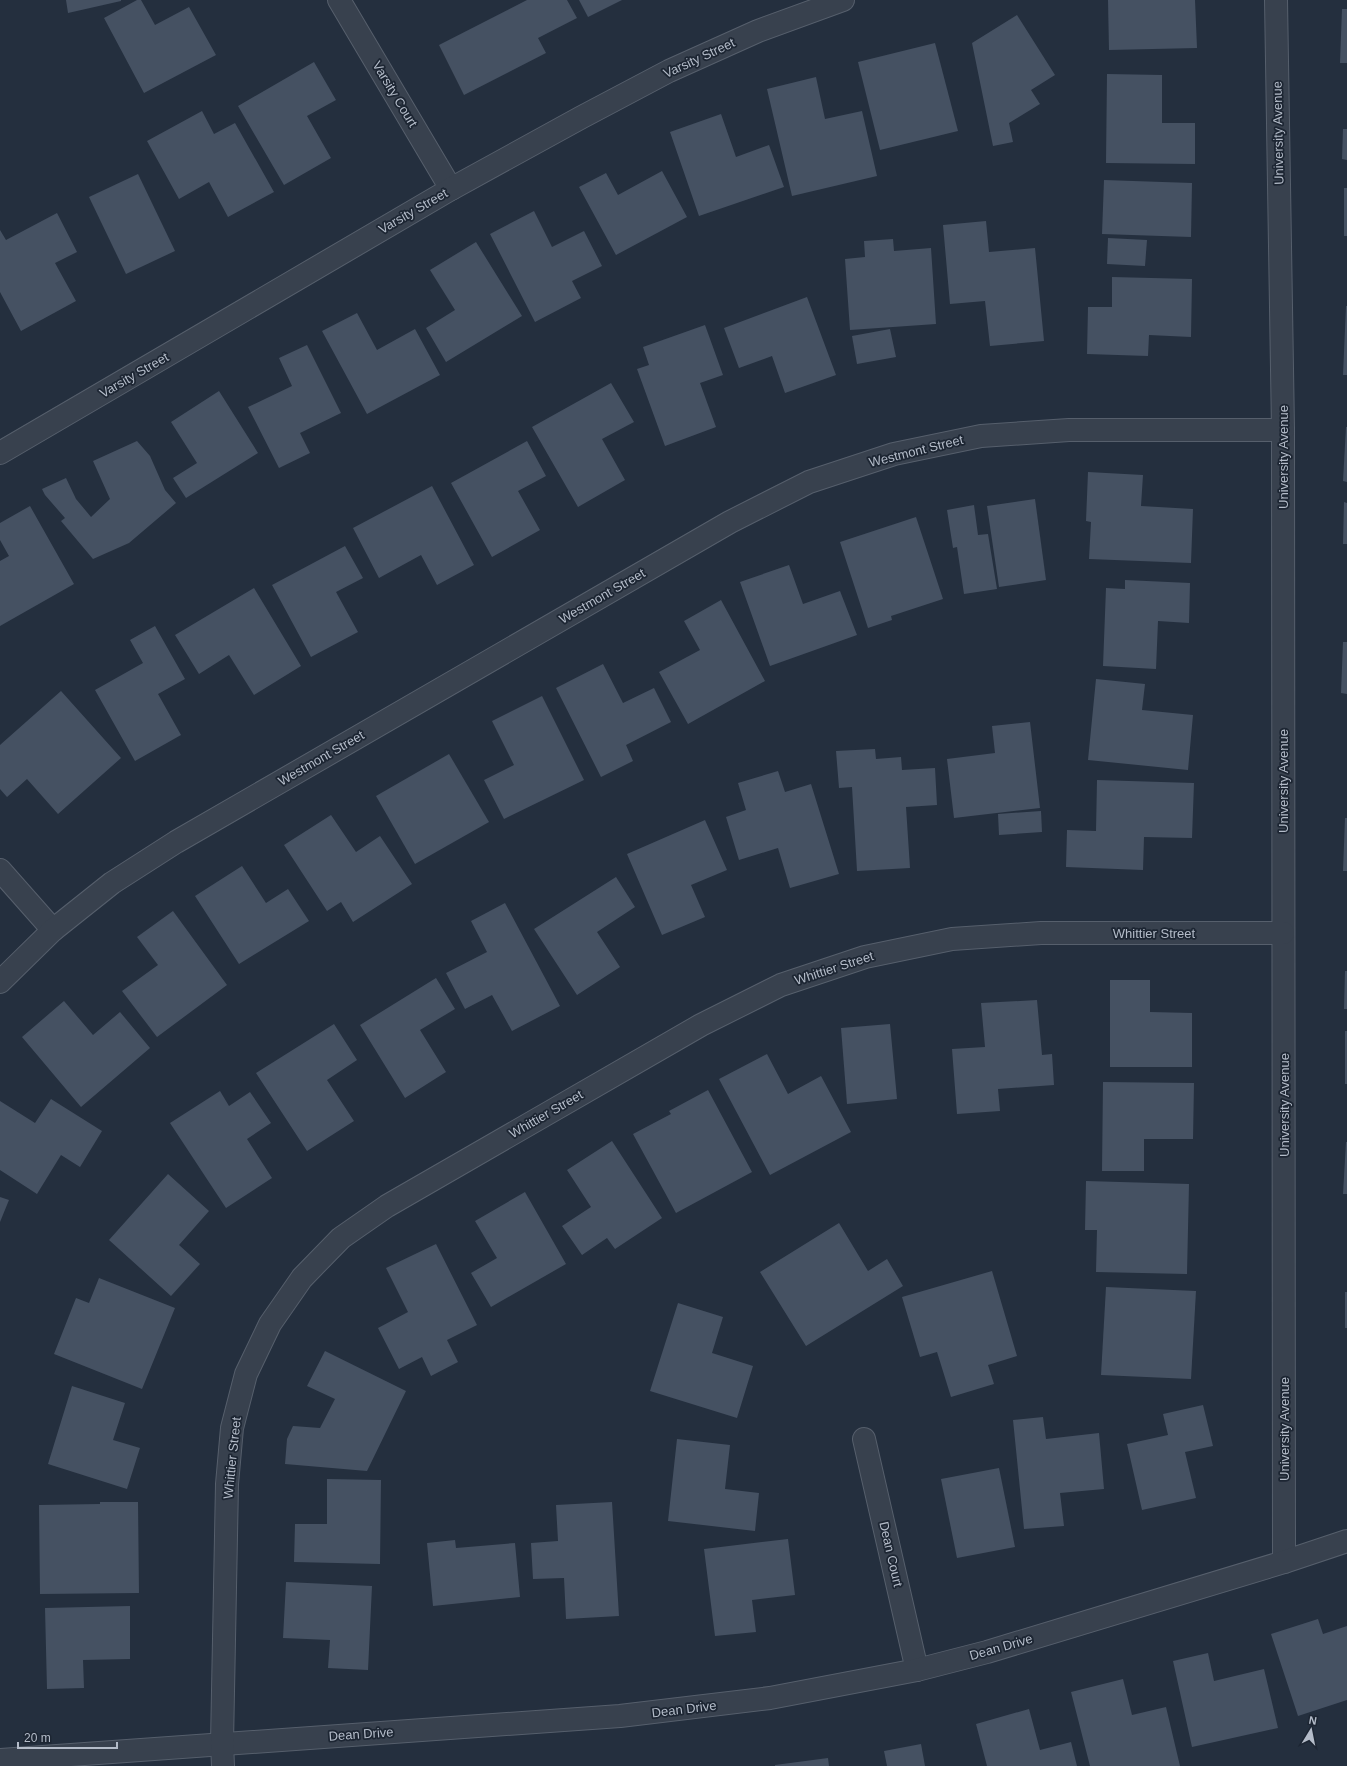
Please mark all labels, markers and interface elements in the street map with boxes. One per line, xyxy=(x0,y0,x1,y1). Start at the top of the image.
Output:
street label: Varsity Street xyxy=(661,35,737,81)
street label: Varsity Court xyxy=(369,58,421,130)
street label: University Avenue xyxy=(1270,81,1286,185)
street label: Varsity Street xyxy=(376,185,450,237)
street label: Varsity Street xyxy=(97,349,171,401)
street label: University Avenue xyxy=(1276,405,1291,509)
street label: Westmont Street xyxy=(867,432,965,470)
street label: Westmont Street xyxy=(556,565,648,627)
street label: Westmont Street xyxy=(275,727,367,789)
street label: University Avenue xyxy=(1276,729,1291,833)
street label: Whittier Street xyxy=(1113,926,1196,941)
street label: Whittier Street xyxy=(793,948,876,988)
street label: University Avenue xyxy=(1277,1053,1292,1157)
street label: Whittier Street xyxy=(507,1087,586,1141)
street label: University Avenue xyxy=(1277,1377,1292,1481)
street label: Whittier Street xyxy=(220,1416,244,1500)
street label: Dean Court xyxy=(876,1520,906,1588)
street label: Dean Drive xyxy=(968,1631,1034,1663)
street label: Dean Drive xyxy=(651,1698,717,1720)
north arrow xyxy=(1291,1710,1331,1750)
text: N xyxy=(1308,1714,1318,1727)
scale bar xyxy=(18,1724,117,1750)
street label: Dean Drive xyxy=(328,1724,394,1744)
text: 20 m xyxy=(24,1731,51,1745)

